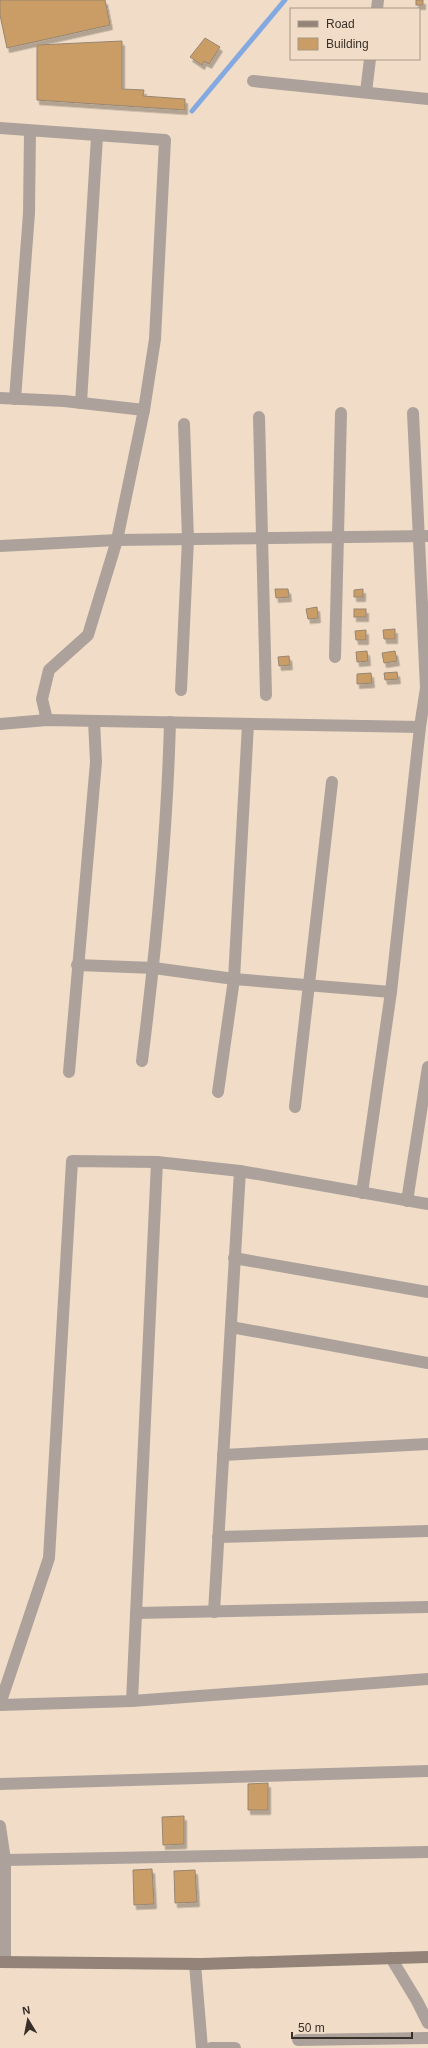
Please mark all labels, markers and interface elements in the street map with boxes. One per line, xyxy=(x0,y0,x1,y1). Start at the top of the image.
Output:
legend xyxy=(290,8,420,60)
text: Road xyxy=(326,17,355,31)
text: Building xyxy=(326,37,369,51)
north arrow xyxy=(8,2000,48,2040)
text: N xyxy=(21,2004,31,2017)
scale bar xyxy=(292,2014,412,2040)
text: 50 m xyxy=(298,2021,325,2035)

